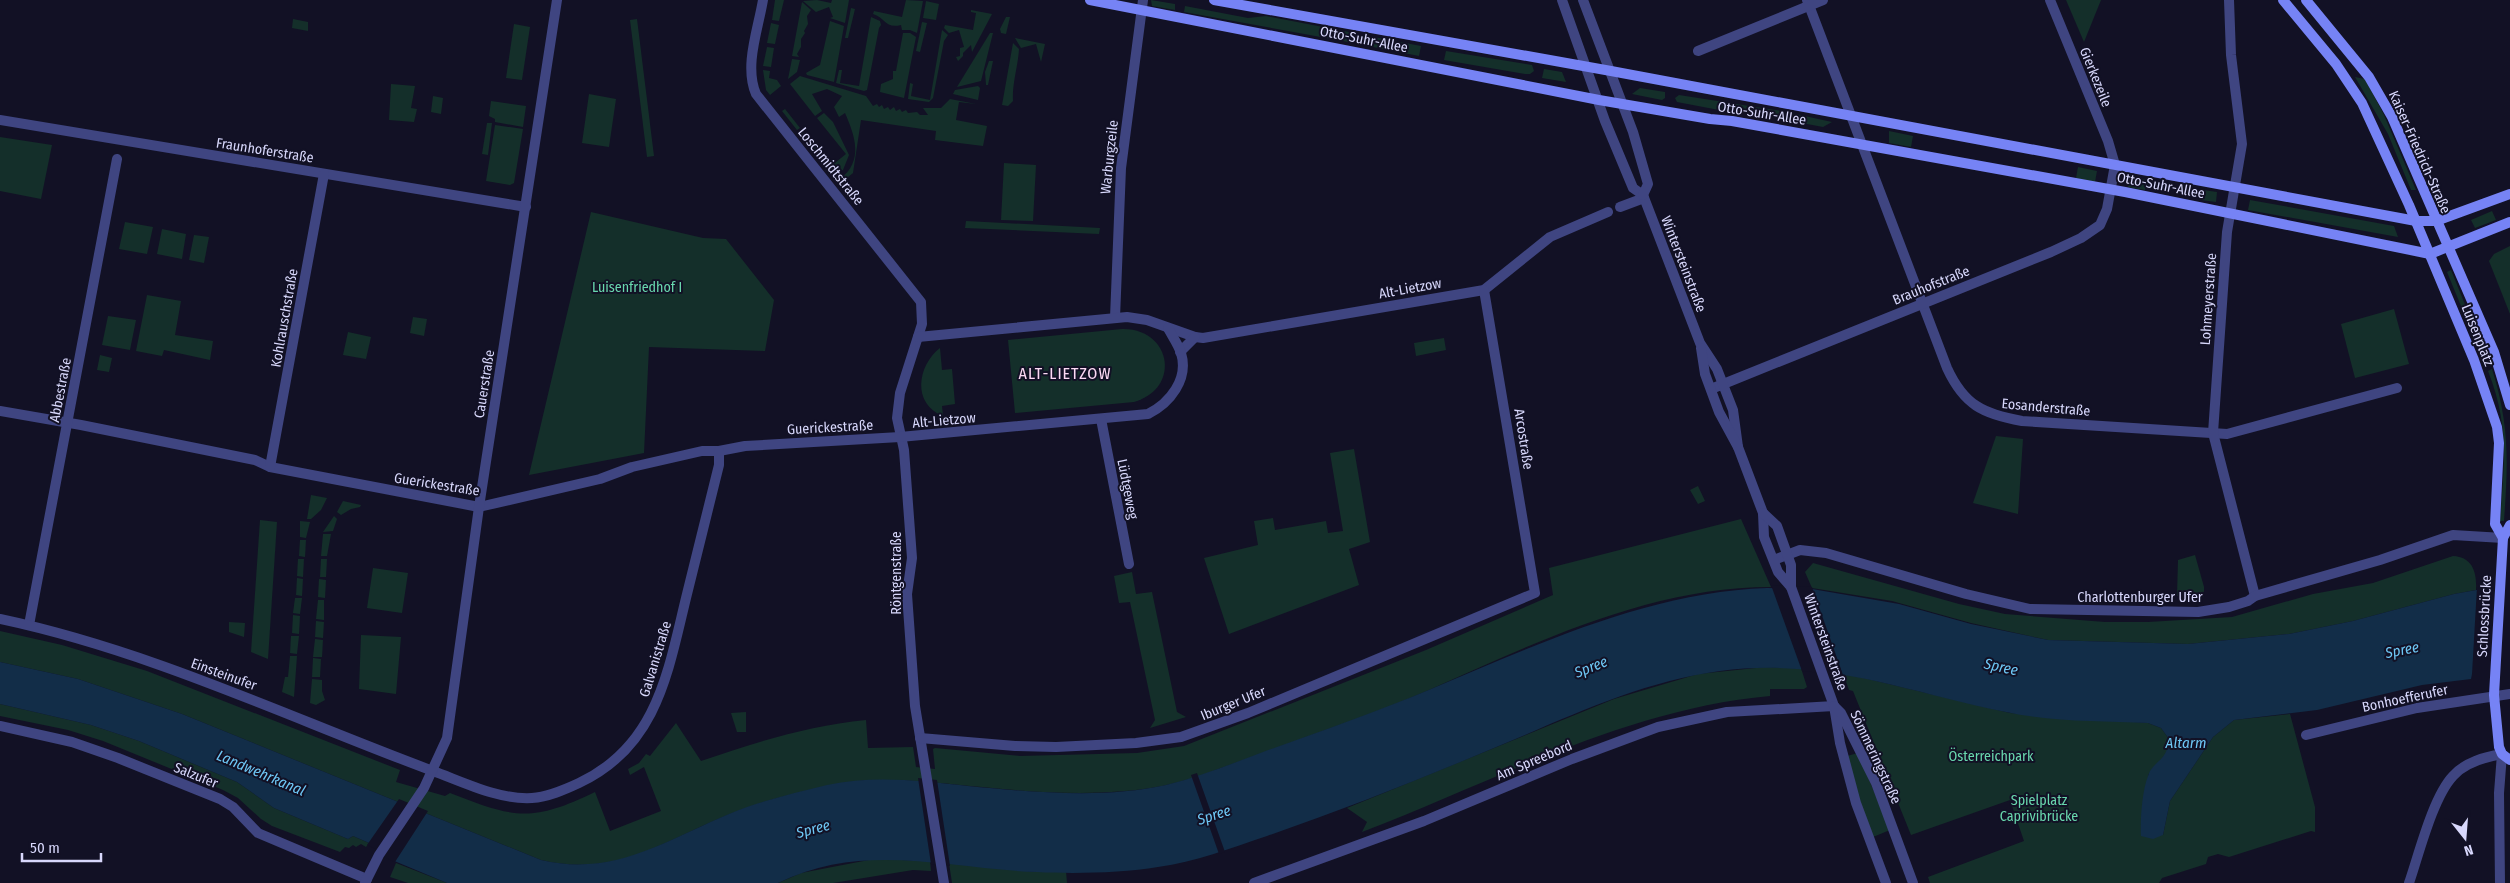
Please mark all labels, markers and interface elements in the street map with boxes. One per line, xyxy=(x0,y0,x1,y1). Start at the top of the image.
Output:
street label: Otto-Suhr-Allee xyxy=(1318,23,1409,56)
street label: Gierkezeile xyxy=(2076,45,2115,110)
street label: Kaiser-Friedrich-Straße xyxy=(2385,88,2454,216)
street label: Otto-Suhr-Allee xyxy=(1716,98,1807,129)
street label: Warburgzeile xyxy=(1097,119,1122,195)
street label: Loschmidtstraße xyxy=(794,124,867,209)
street label: Fraunhoferstraße xyxy=(215,134,315,167)
street label: Otto-Suhr-Allee xyxy=(2115,169,2206,202)
street label: Wintersteinstraße xyxy=(1657,214,1710,315)
street label: Lohmeyerstraße xyxy=(2197,252,2220,346)
street label: Brauhofstraße xyxy=(1890,262,1972,309)
street label: Kohlrauschstraße xyxy=(267,267,302,369)
street label: Alt-Lietzow xyxy=(1377,275,1443,302)
park label: Luisenfriedhof I xyxy=(592,279,682,296)
street label: Luisenplatz xyxy=(2457,302,2498,369)
street label: Cauerstraße xyxy=(471,349,498,420)
street label: Abbestraße xyxy=(46,356,75,424)
district label: ALT-LIETZOW xyxy=(1019,364,1111,383)
street label: Eosanderstraße xyxy=(2001,395,2091,420)
street label: Arcostraße xyxy=(1510,408,1537,471)
street label: Alt-Lietzow xyxy=(912,409,976,432)
street label: Guerickestraße xyxy=(787,417,874,438)
street label: Lüdtgeweg xyxy=(1113,457,1142,521)
street label: Guerickestraße xyxy=(393,469,481,500)
street label: Röntgenstraße xyxy=(888,531,905,615)
street label: Schlossbrücke xyxy=(2474,575,2495,657)
street label: Charlottenburger Ufer xyxy=(2077,589,2203,606)
street label: Wintersteinstraße xyxy=(1800,591,1851,693)
street label: Galvanistraße xyxy=(636,619,675,699)
water label: Spree xyxy=(2383,638,2420,662)
water label: Spree xyxy=(1571,652,1610,682)
water label: Spree xyxy=(1981,654,2020,679)
street label: Einsteinufer xyxy=(189,655,259,694)
street label: Bonhoefferufer xyxy=(2361,681,2450,716)
street label: Iburger Ufer xyxy=(1198,683,1268,724)
street label: Sömmeringstraße xyxy=(1846,708,1905,807)
water label: Altarm xyxy=(2165,734,2206,752)
street label: Am Spreebord xyxy=(1494,737,1575,784)
water label: Landwehrkanal xyxy=(214,746,308,800)
park label: Österreichpark xyxy=(1949,747,2034,765)
street label: Salzufer xyxy=(171,759,221,792)
park label: Spielplatz Caprivibrücke xyxy=(2000,792,2078,825)
water label: Spree xyxy=(1194,801,1233,829)
north arrow xyxy=(2440,813,2490,863)
water label: Spree xyxy=(793,816,832,842)
scale bar xyxy=(22,830,101,862)
text: 50 m xyxy=(30,839,60,857)
text: N xyxy=(2462,841,2475,859)

